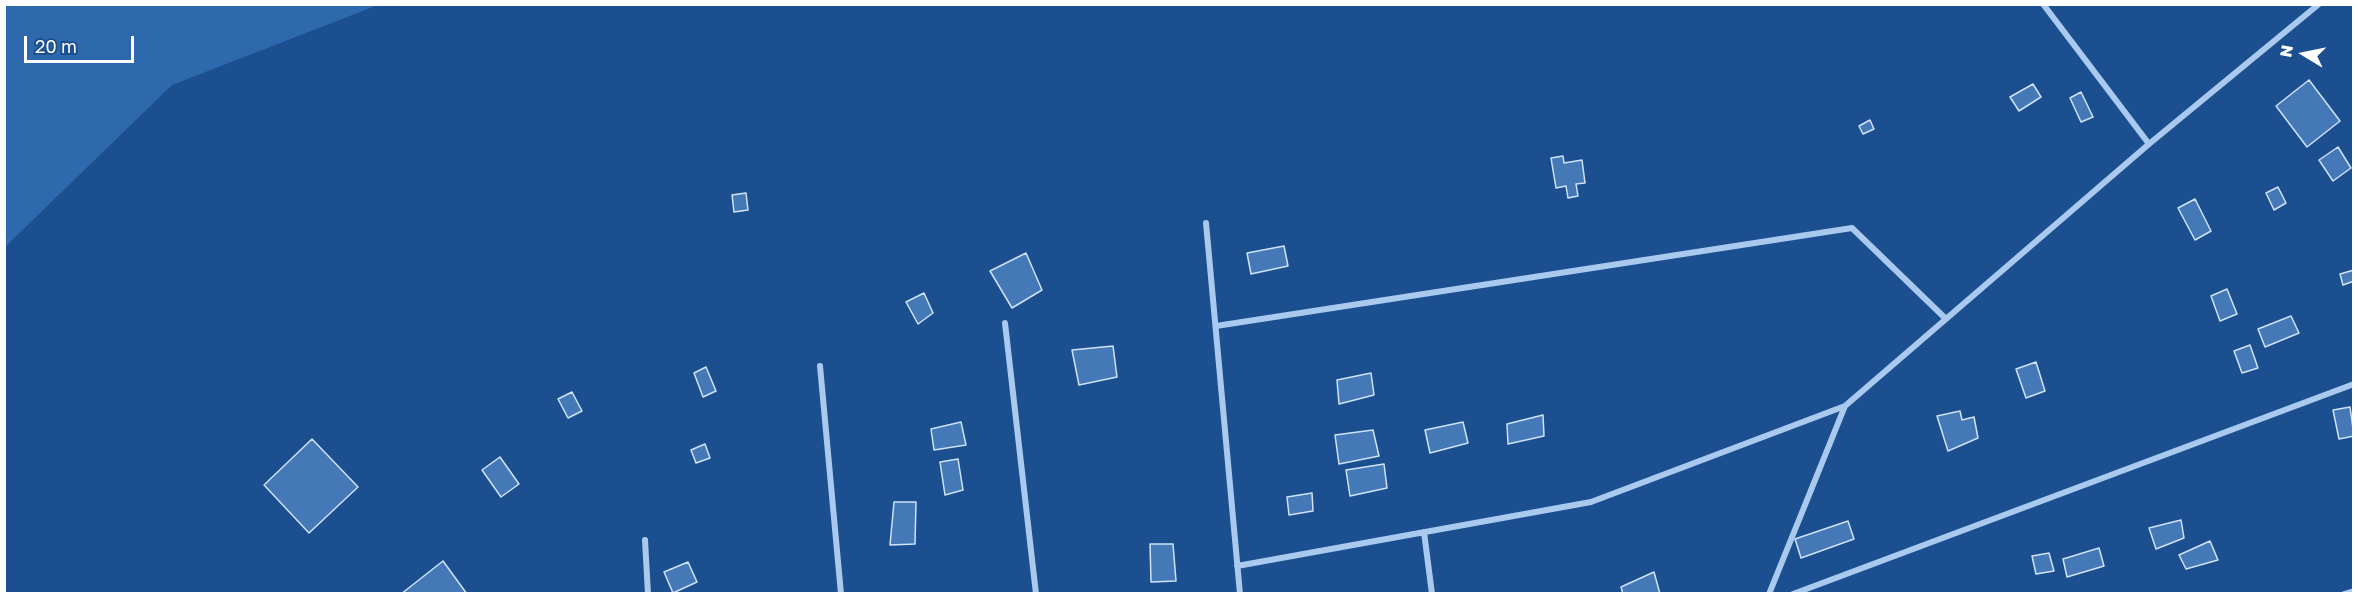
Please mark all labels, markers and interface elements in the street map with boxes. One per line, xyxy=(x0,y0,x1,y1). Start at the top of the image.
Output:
scale bar xyxy=(27,24,136,62)
north arrow xyxy=(2274,24,2334,84)
text: 20 m xyxy=(35,35,77,57)
text: N xyxy=(2275,43,2297,59)

